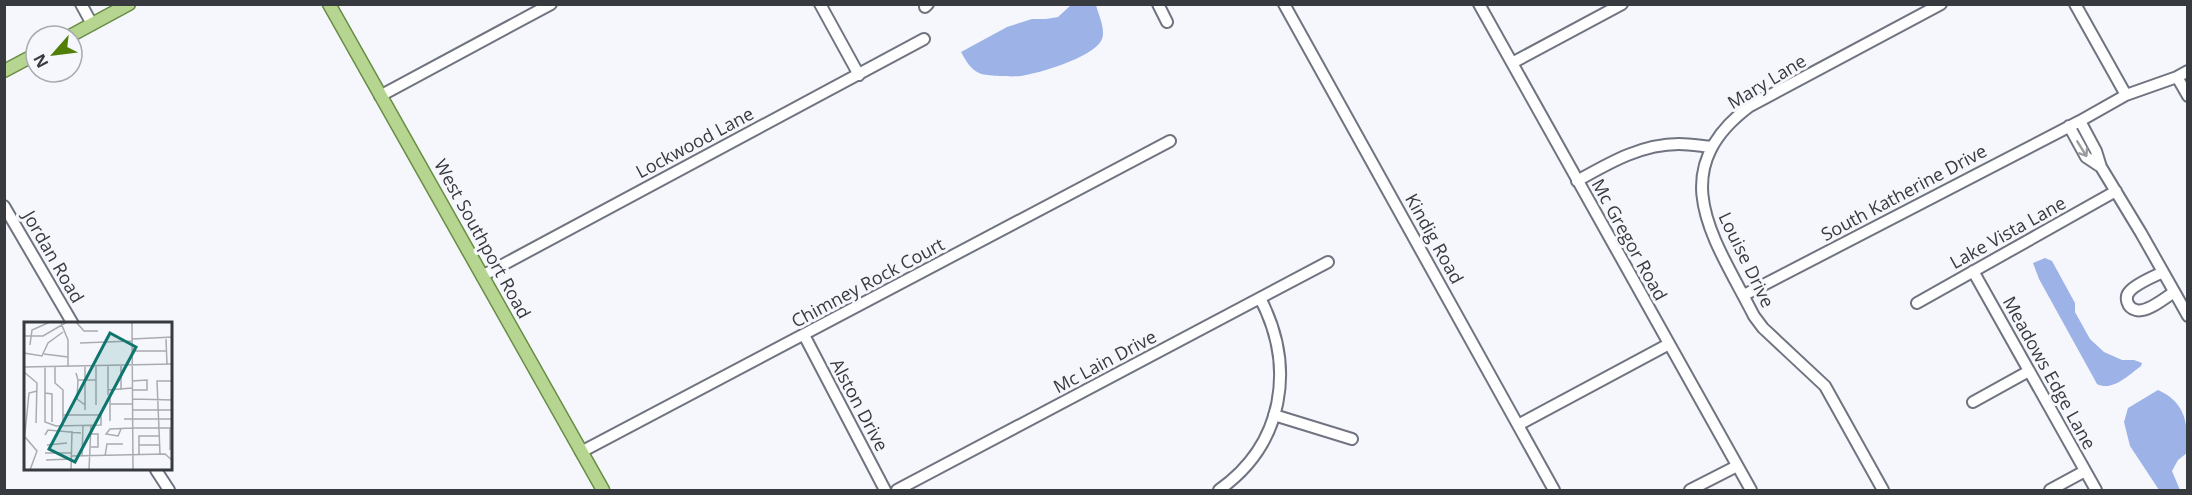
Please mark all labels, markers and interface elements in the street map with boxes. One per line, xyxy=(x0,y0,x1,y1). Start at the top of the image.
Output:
north arrow xyxy=(24,24,84,84)
street label: Mary Lane xyxy=(1723,48,1810,114)
text: N xyxy=(28,50,54,72)
street label: Lockwood Lane xyxy=(631,101,758,183)
street label: South Katherine Drive xyxy=(1817,138,1991,246)
one-way arrow xyxy=(2077,140,2089,157)
street label: West Southport Road xyxy=(429,154,537,323)
street label: Mc Gregor Road xyxy=(1587,174,1673,305)
street label: Kindig Road xyxy=(1400,189,1470,288)
street label: Lake Vista Lane xyxy=(1945,190,2070,274)
street label: Jordan Road xyxy=(17,204,90,307)
street label: Louise Drive xyxy=(1713,208,1780,311)
street label: Chimney Rock Court xyxy=(787,232,948,333)
street label: Meadows Edge Lane xyxy=(1998,292,2102,453)
inset map xyxy=(24,322,172,471)
street label: Mc Lain Drive xyxy=(1049,324,1160,398)
street label: Alston Drive xyxy=(825,354,894,455)

